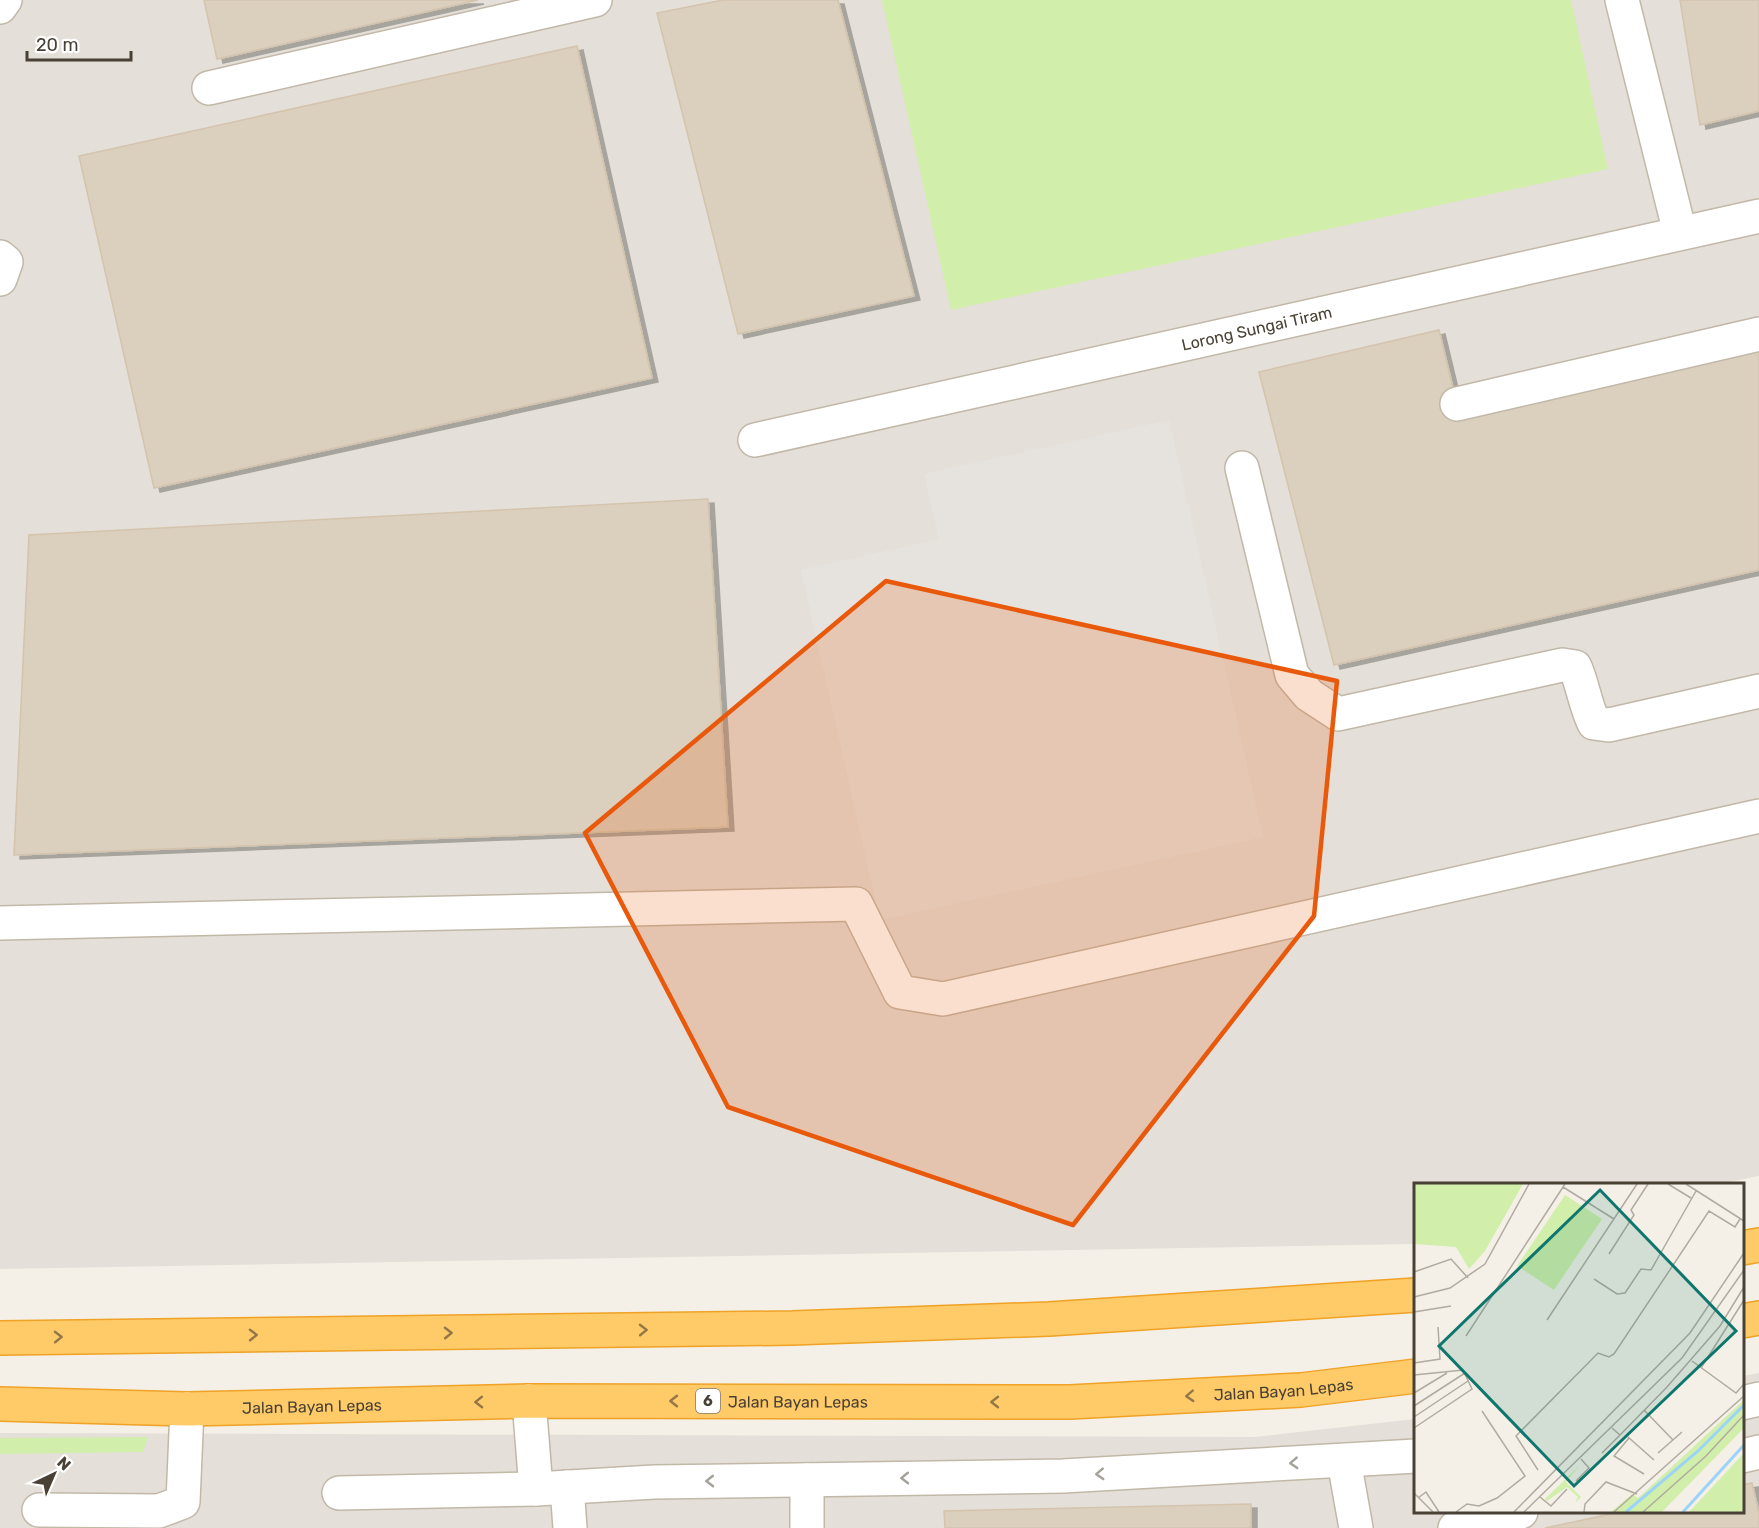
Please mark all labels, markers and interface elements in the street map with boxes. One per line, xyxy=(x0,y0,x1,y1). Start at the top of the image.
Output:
scale bar xyxy=(27,24,130,62)
text: 20 m xyxy=(36,34,78,56)
street label: Lorong Sungai Tiram xyxy=(1180,303,1334,355)
inset map xyxy=(1414,1183,1744,1513)
one-way arrow xyxy=(639,1324,648,1336)
one-way arrow xyxy=(444,1326,453,1339)
one-way arrow xyxy=(249,1329,258,1341)
one-way arrow xyxy=(54,1331,63,1343)
street label: Jalan Bayan Lepas xyxy=(1213,1375,1354,1405)
road number: 6 xyxy=(696,1389,720,1413)
one-way arrow xyxy=(1185,1389,1194,1402)
street label: Jalan Bayan Lepas xyxy=(728,1392,868,1412)
street label: Jalan Bayan Lepas xyxy=(242,1395,382,1418)
one-way arrow xyxy=(670,1395,679,1407)
one-way arrow xyxy=(475,1396,484,1408)
one-way arrow xyxy=(991,1396,1000,1408)
north arrow xyxy=(24,1444,84,1504)
text: N xyxy=(53,1453,75,1474)
one-way arrow xyxy=(1290,1457,1299,1470)
one-way arrow xyxy=(1095,1467,1104,1480)
one-way arrow xyxy=(900,1472,909,1484)
one-way arrow xyxy=(705,1475,714,1487)

